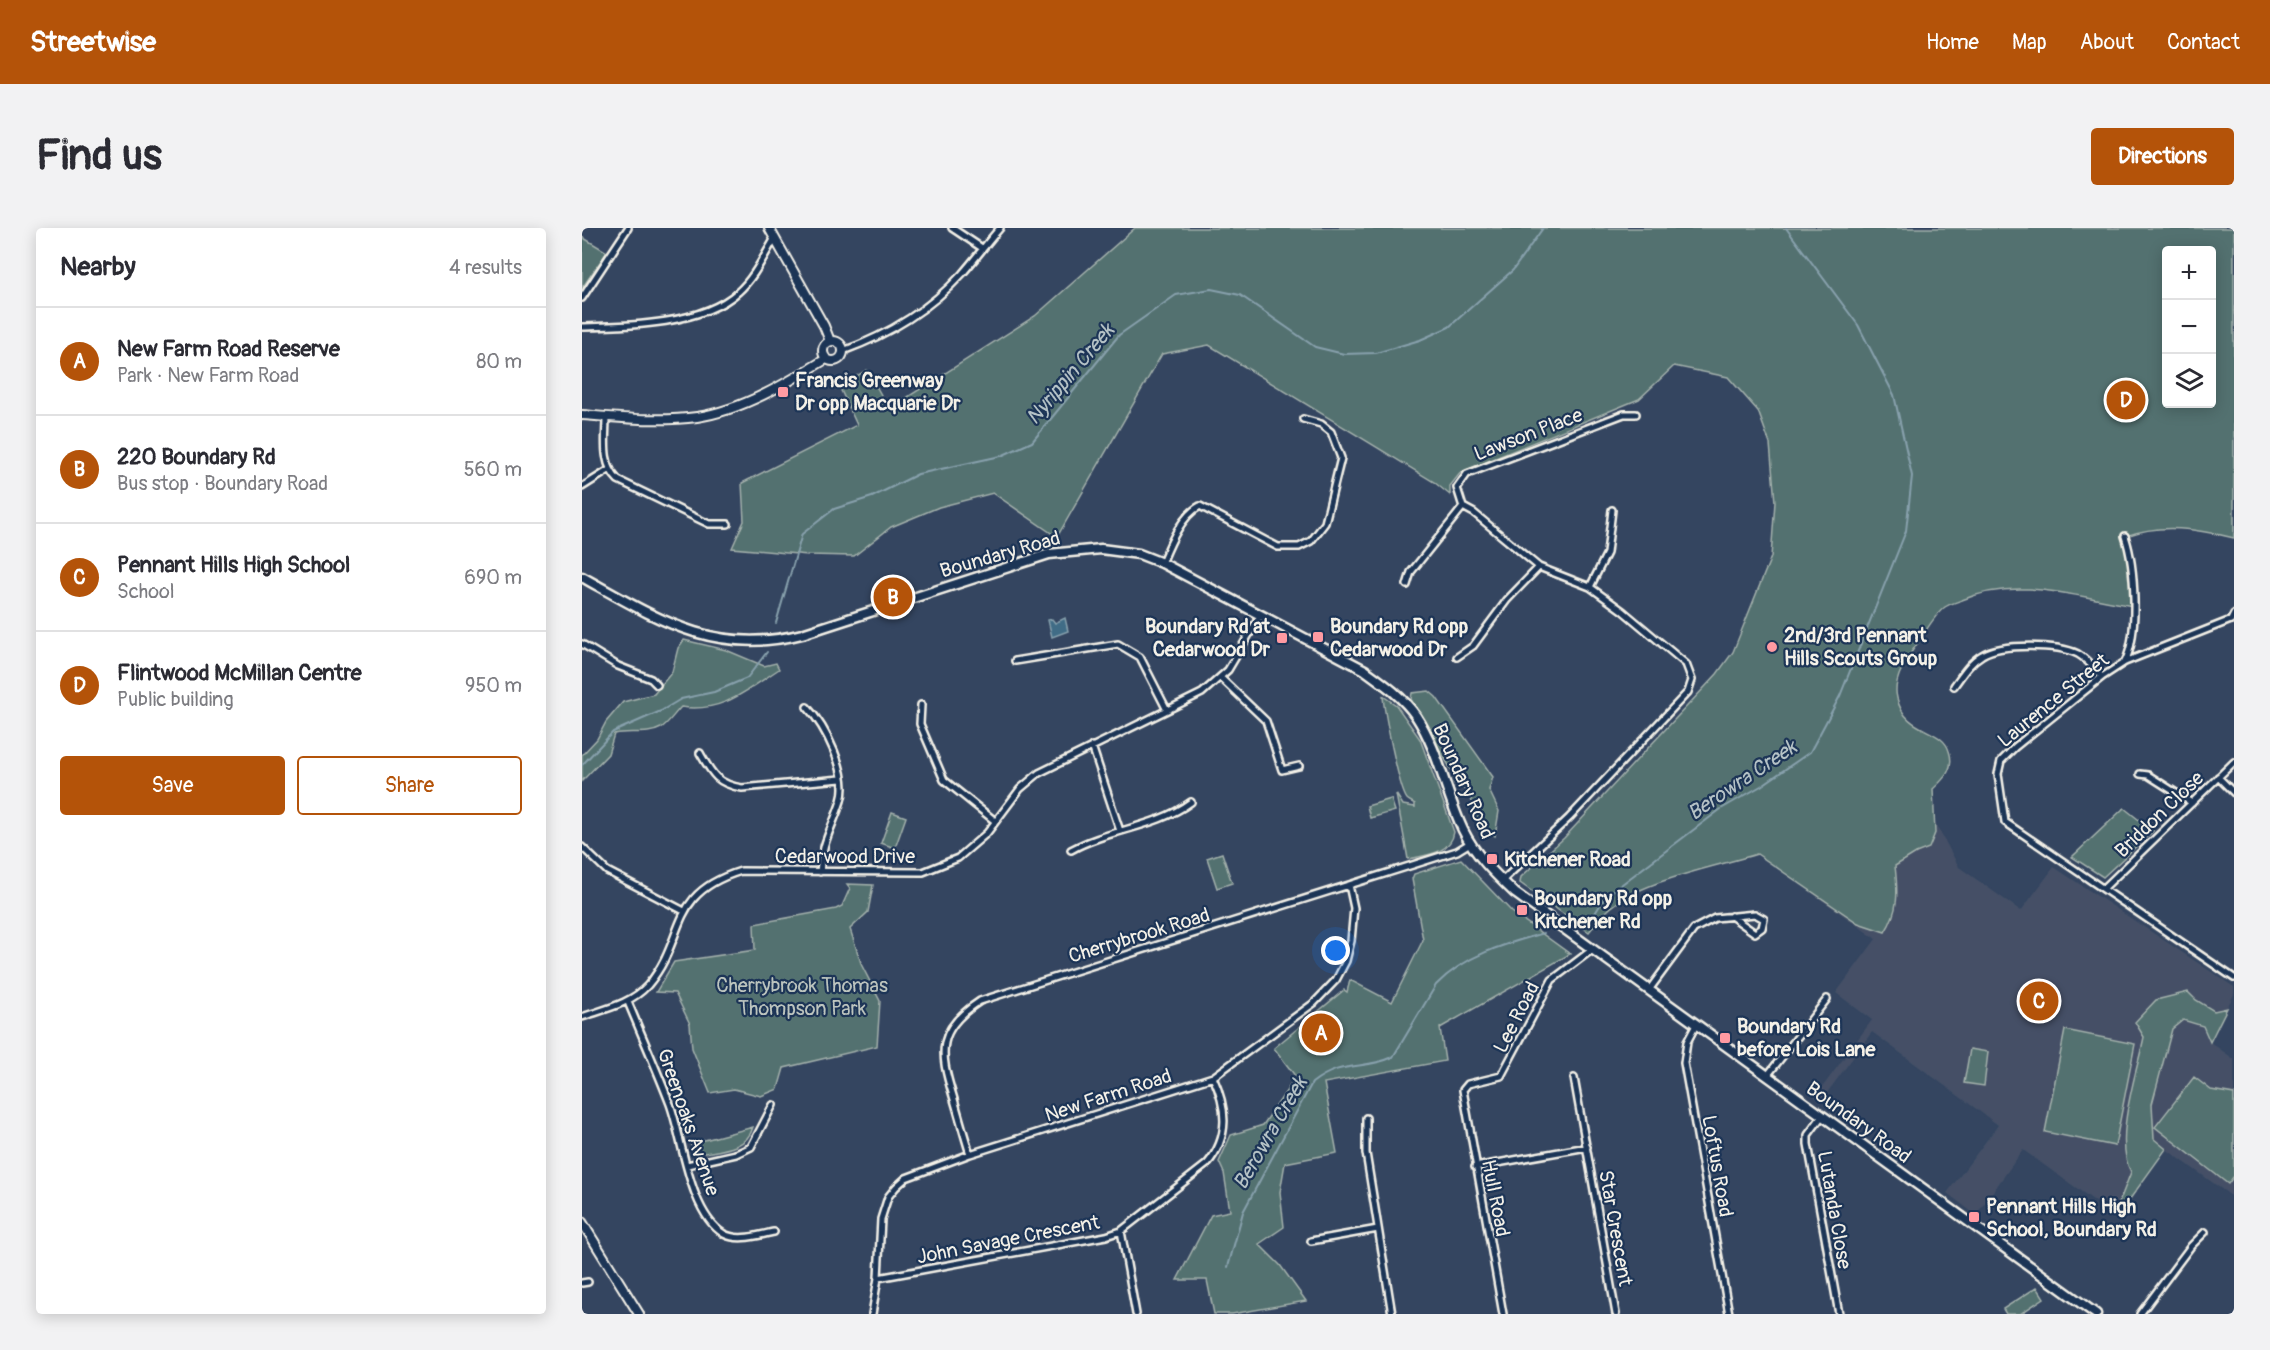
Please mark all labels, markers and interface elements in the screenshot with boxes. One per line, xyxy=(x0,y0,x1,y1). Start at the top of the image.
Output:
text: Streetwise xyxy=(30,25,156,60)
text: Home xyxy=(1926,29,1979,56)
text: Map xyxy=(2012,29,2047,56)
text: About xyxy=(2080,29,2134,56)
text: Contact xyxy=(2167,29,2240,56)
button: Directions xyxy=(2091,128,2234,185)
text: Find us xyxy=(36,130,162,182)
map controls xyxy=(2162,246,2216,408)
button: + xyxy=(2162,246,2216,300)
text: Nearby xyxy=(60,251,136,283)
text: 4 results xyxy=(449,255,522,280)
button: − xyxy=(2162,300,2216,354)
water label: Nyrippin Creek xyxy=(1020,317,1122,430)
text: New Farm Road Reserve xyxy=(117,335,340,363)
text: A xyxy=(73,349,86,374)
text: 80 m xyxy=(476,349,522,374)
button: layers xyxy=(2162,354,2216,408)
text: Park · New Farm Road xyxy=(117,363,299,388)
place label: Francis Greenway Dr opp Macquarie Dr xyxy=(795,368,961,416)
pin: D xyxy=(2106,378,2146,423)
marker: Francis Greenway Dr opp Macquarie Dr xyxy=(776,385,790,399)
street label: Lawson Place xyxy=(1470,402,1586,467)
text: 220 Boundary Rd xyxy=(117,443,276,471)
text: B xyxy=(74,457,85,482)
text: 560 m xyxy=(464,457,522,482)
text: Bus stop · Boundary Road xyxy=(117,471,328,496)
street label: Boundary Road xyxy=(937,525,1063,584)
text: Pennant Hills High School xyxy=(117,551,350,579)
text: C xyxy=(73,565,86,590)
text: 690 m xyxy=(464,565,522,590)
pin: B xyxy=(874,574,912,620)
text: School xyxy=(117,579,174,604)
place label: Boundary Rd at Cedarwood Dr xyxy=(1145,614,1271,662)
place label: Boundary Rd opp Cedarwood Dr xyxy=(1330,614,1469,662)
place label: 2nd/3rd Pennant Hills Scouts Group xyxy=(1784,623,1938,671)
marker: Boundary Rd opp Cedarwood Dr xyxy=(1311,630,1325,644)
marker: Boundary Rd at Cedarwood Dr xyxy=(1275,631,1289,645)
marker: 2nd/3rd Pennant Hills Scouts Group xyxy=(1765,640,1779,654)
street label: Laurence Street xyxy=(1992,647,2115,753)
text: Flintwood McMillan Centre xyxy=(117,659,362,687)
text: D xyxy=(73,673,86,698)
text: 950 m xyxy=(465,673,522,698)
text: Public building xyxy=(117,687,233,712)
street label: Boundary Road xyxy=(1427,719,1500,843)
water label: Berowra Creek xyxy=(1683,733,1804,827)
button: Save xyxy=(60,756,285,815)
button: Share xyxy=(297,756,522,815)
street label: Briddon Close xyxy=(2110,766,2209,863)
street label: Cedarwood Drive xyxy=(775,844,915,869)
place label: Kitchener Road xyxy=(1504,847,1631,872)
marker: Kitchener Road xyxy=(1485,852,1499,866)
place label: Boundary Rd opp Kitchener Rd xyxy=(1534,886,1673,934)
street label: Cherrybrook Road xyxy=(1065,902,1213,969)
marker: Boundary Rd opp Kitchener Rd xyxy=(1515,903,1529,917)
your location xyxy=(1321,936,1350,965)
park label: Cherrybrook Thomas Thompson Park xyxy=(716,973,888,1021)
street label: Lee Road xyxy=(1488,977,1545,1057)
pin: C xyxy=(2020,978,2058,1024)
pin: A xyxy=(1302,1010,1340,1056)
place label: Boundary Rd before Lois Lane xyxy=(1737,1014,1876,1062)
marker: Boundary Rd before Lois Lane xyxy=(1718,1031,1732,1045)
street label: Greenoaks Avenue xyxy=(652,1045,725,1199)
street label: New Farm Road xyxy=(1042,1063,1175,1128)
water label: Berowra Creek xyxy=(1227,1070,1315,1195)
street label: Boundary Road xyxy=(1801,1076,1916,1169)
street label: Loftus Road xyxy=(1696,1113,1739,1219)
street label: Lutanda Close xyxy=(1812,1149,1857,1271)
street label: Hull Road xyxy=(1476,1157,1515,1239)
street label: Star Crescent xyxy=(1593,1168,1638,1289)
place label: Pennant Hills High School, Boundary Rd xyxy=(1986,1194,2157,1242)
street label: John Savage Crescent xyxy=(915,1209,1102,1269)
marker: Pennant Hills High School, Boundary Rd xyxy=(1967,1210,1981,1224)

